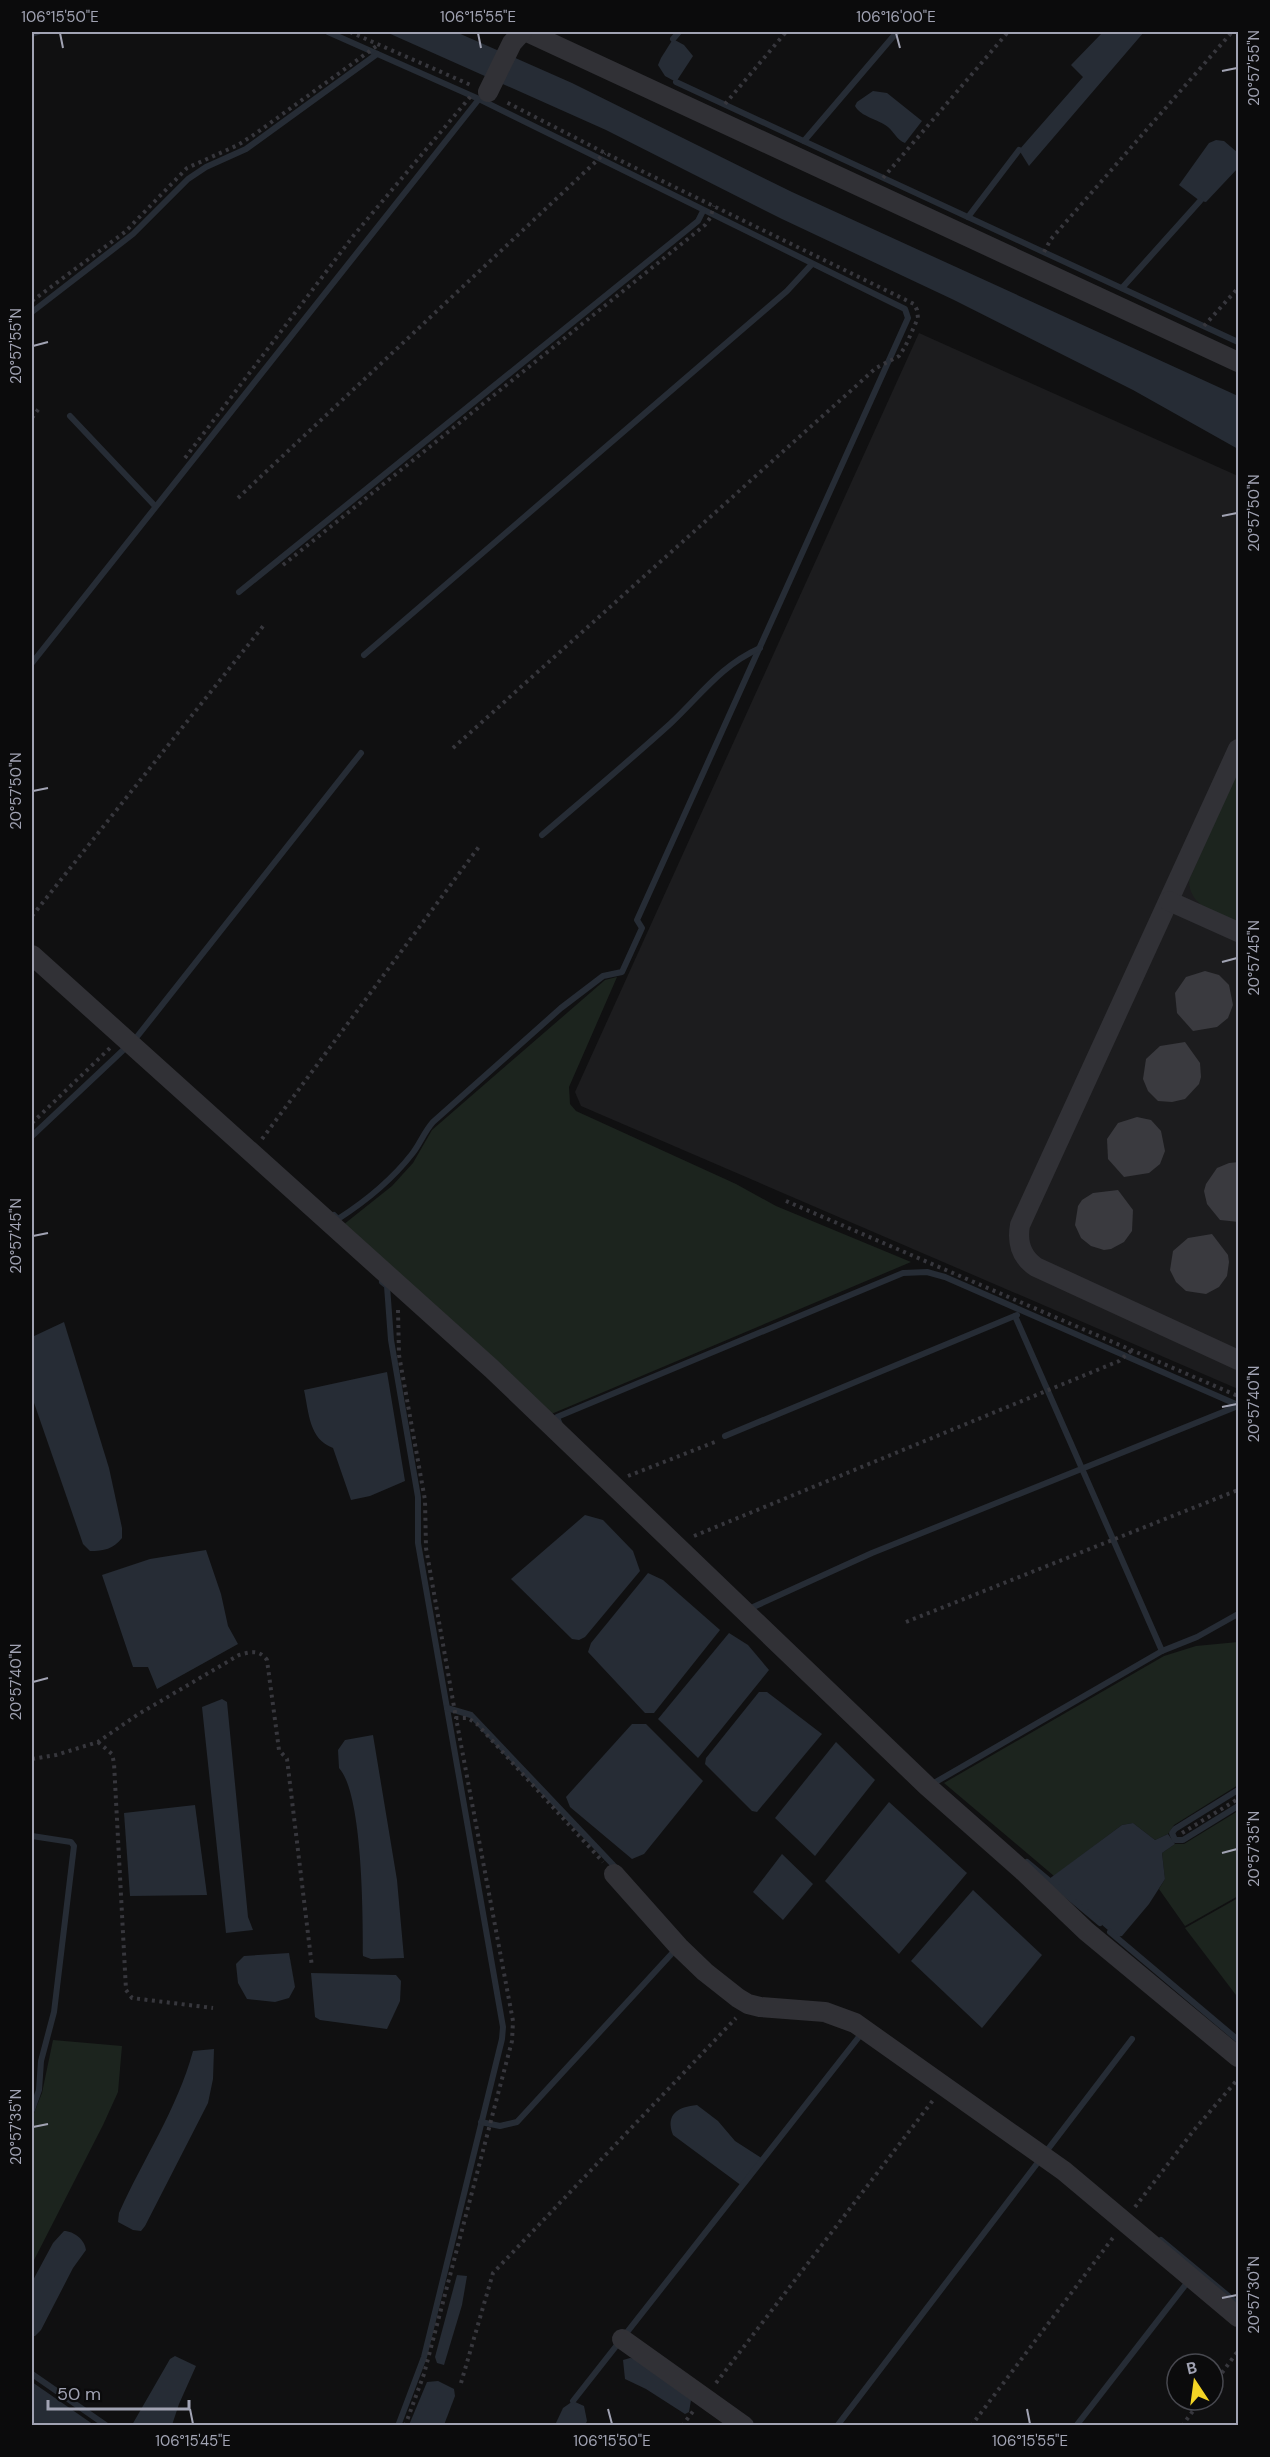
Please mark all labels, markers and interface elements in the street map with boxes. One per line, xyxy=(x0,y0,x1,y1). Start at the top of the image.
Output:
text: 106°15'50"E xyxy=(21,7,99,27)
text: 106°15'55"E xyxy=(440,7,516,27)
text: 106°16'00"E xyxy=(856,7,936,27)
text: 20°57'55"N xyxy=(1244,30,1264,106)
text: 20°57'55"N xyxy=(6,308,26,384)
text: 20°57'50"N xyxy=(1244,474,1264,552)
text: 20°57'50"N xyxy=(6,752,26,830)
text: 20°57'45"N xyxy=(1244,920,1264,996)
text: 20°57'45"N xyxy=(6,1198,26,1274)
text: 20°57'40"N xyxy=(1244,1366,1264,1442)
text: 20°57'40"N xyxy=(6,1644,26,1720)
text: 20°57'35"N xyxy=(1244,1811,1264,1887)
text: 20°57'35"N xyxy=(6,2089,26,2165)
text: 20°57'30"N xyxy=(1244,2256,1264,2334)
north arrow xyxy=(1165,2352,1225,2412)
text: B xyxy=(1184,2356,1199,2379)
scale bar xyxy=(48,2373,189,2411)
text: 50 m xyxy=(57,2382,101,2406)
text: 106°15'45"E xyxy=(155,2431,231,2451)
text: 106°15'50"E xyxy=(573,2431,651,2451)
text: 106°15'55"E xyxy=(992,2431,1068,2451)

